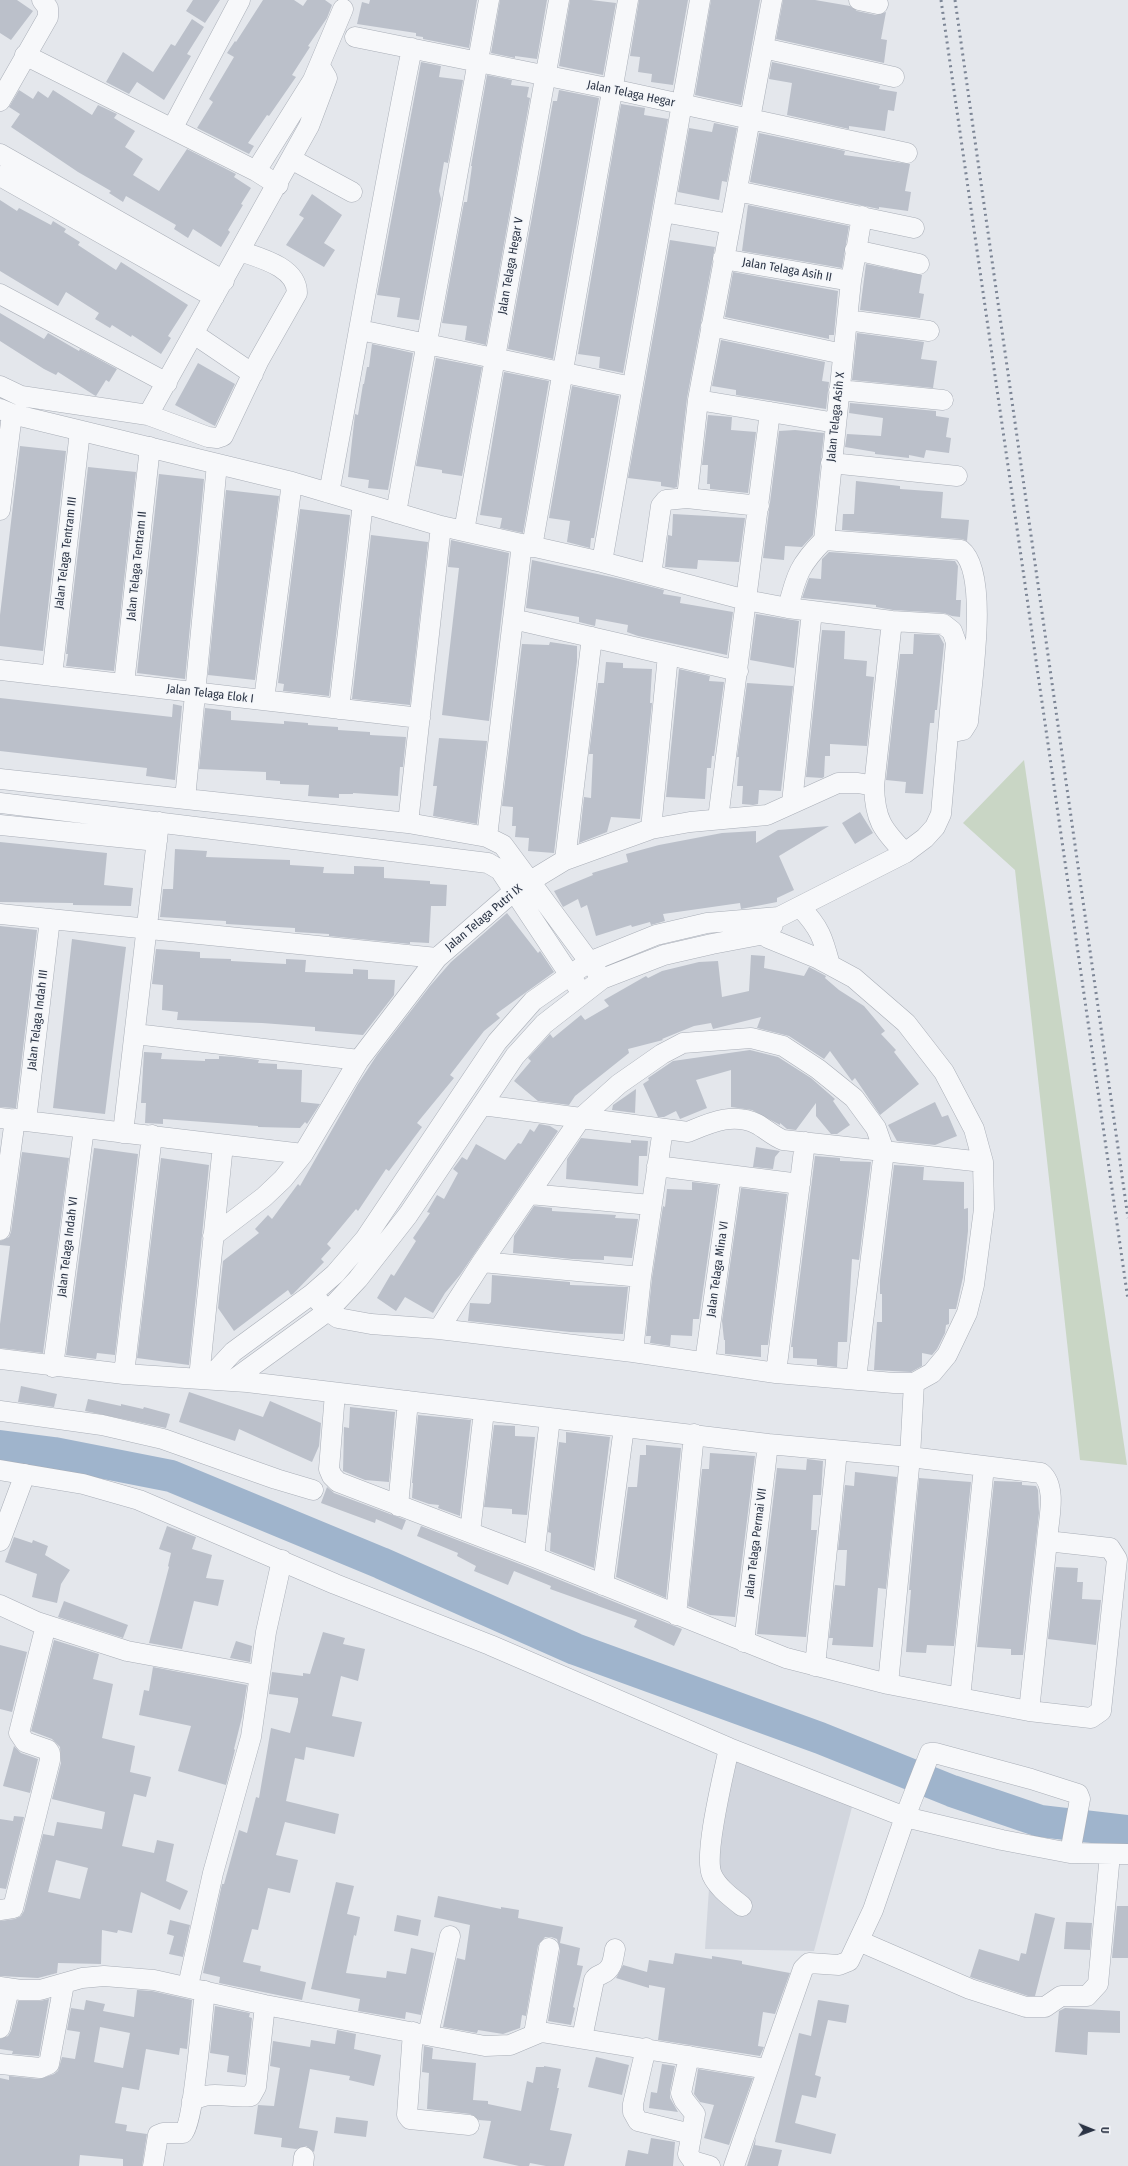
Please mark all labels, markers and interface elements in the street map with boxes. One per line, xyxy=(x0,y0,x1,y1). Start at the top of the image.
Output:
street label: Jalan Telaga Hegar xyxy=(586,78,676,110)
street label: Jalan Telaga Hegar V xyxy=(495,216,527,316)
street label: Jalan Telaga Asih II xyxy=(741,255,833,285)
street label: Jalan Telaga Asih X xyxy=(824,371,848,463)
street label: Jalan Telaga Tentram III xyxy=(52,496,80,610)
street label: Jalan Telaga Tentram II xyxy=(124,511,150,621)
street label: Jalan Telaga Elok I xyxy=(166,682,254,706)
street label: Jalan Telaga Putri IX xyxy=(443,882,525,954)
street label: Jalan Telaga Indah III xyxy=(25,969,51,1071)
street label: Jalan Telaga Indah VI xyxy=(55,1196,81,1298)
street label: Jalan Telaga Mina VI xyxy=(704,1220,732,1318)
street label: Jalan Telaga Permai VII xyxy=(742,1487,770,1599)
north arrow xyxy=(1072,2110,1112,2150)
text: U xyxy=(1098,2127,1111,2134)

